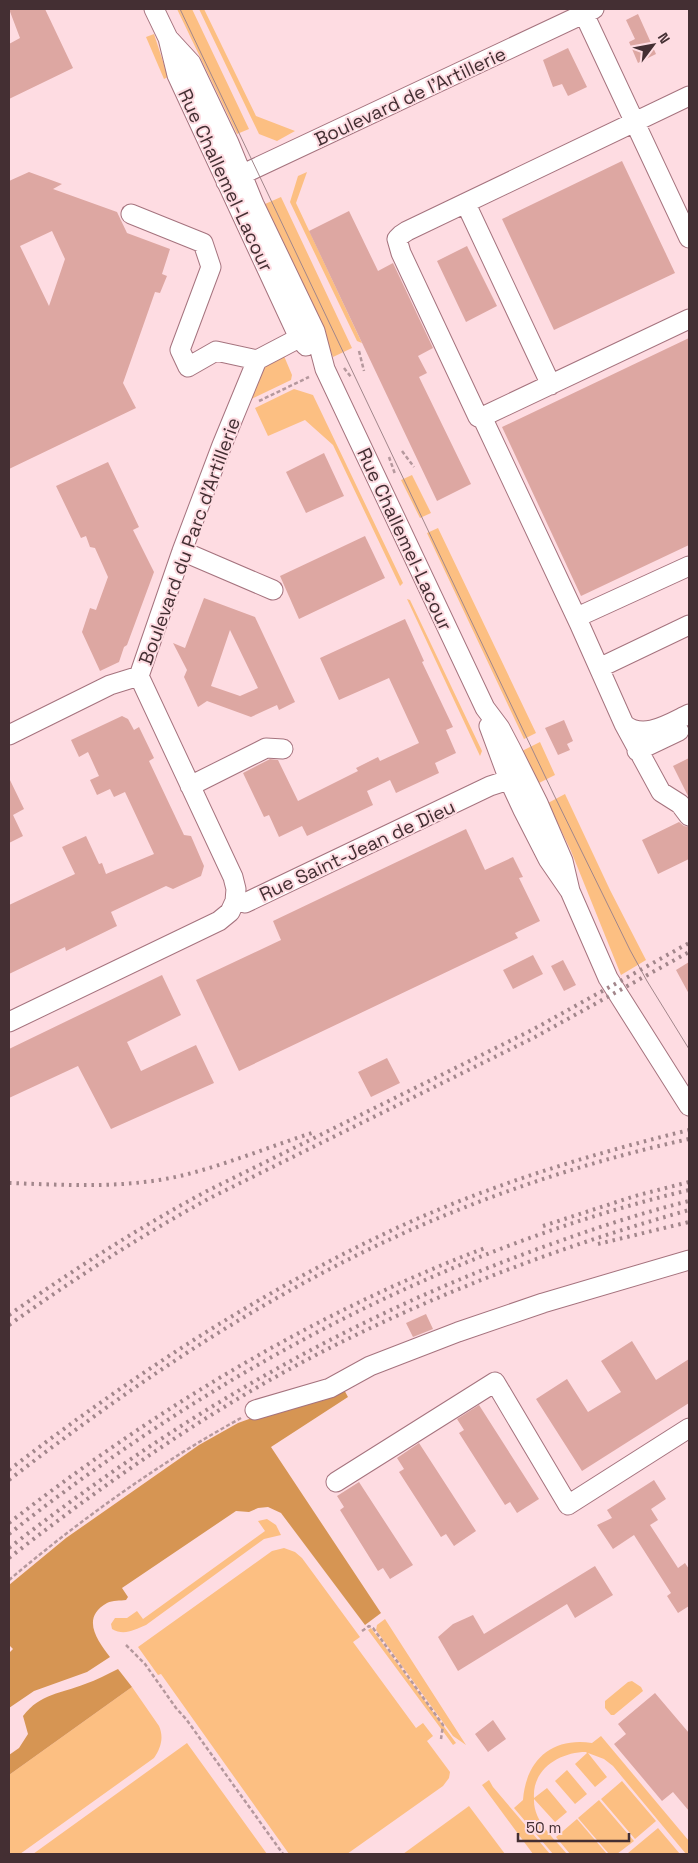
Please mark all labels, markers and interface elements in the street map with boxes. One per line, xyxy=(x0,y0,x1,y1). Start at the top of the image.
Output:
north arrow xyxy=(628,20,678,70)
text: N xyxy=(654,29,674,47)
street label: Boulevard de l'Artillerie xyxy=(310,41,510,152)
street label: Rue Challemel-Lacour xyxy=(172,85,279,276)
street label: Boulevard du Parc d'Artillerie xyxy=(133,414,246,668)
street label: Rue Challemel-Lacour xyxy=(351,444,458,635)
street label: Rue Saint-Jean de Dieu xyxy=(255,794,459,907)
scale bar xyxy=(518,1810,629,1842)
text: 50 m xyxy=(526,1818,561,1837)

